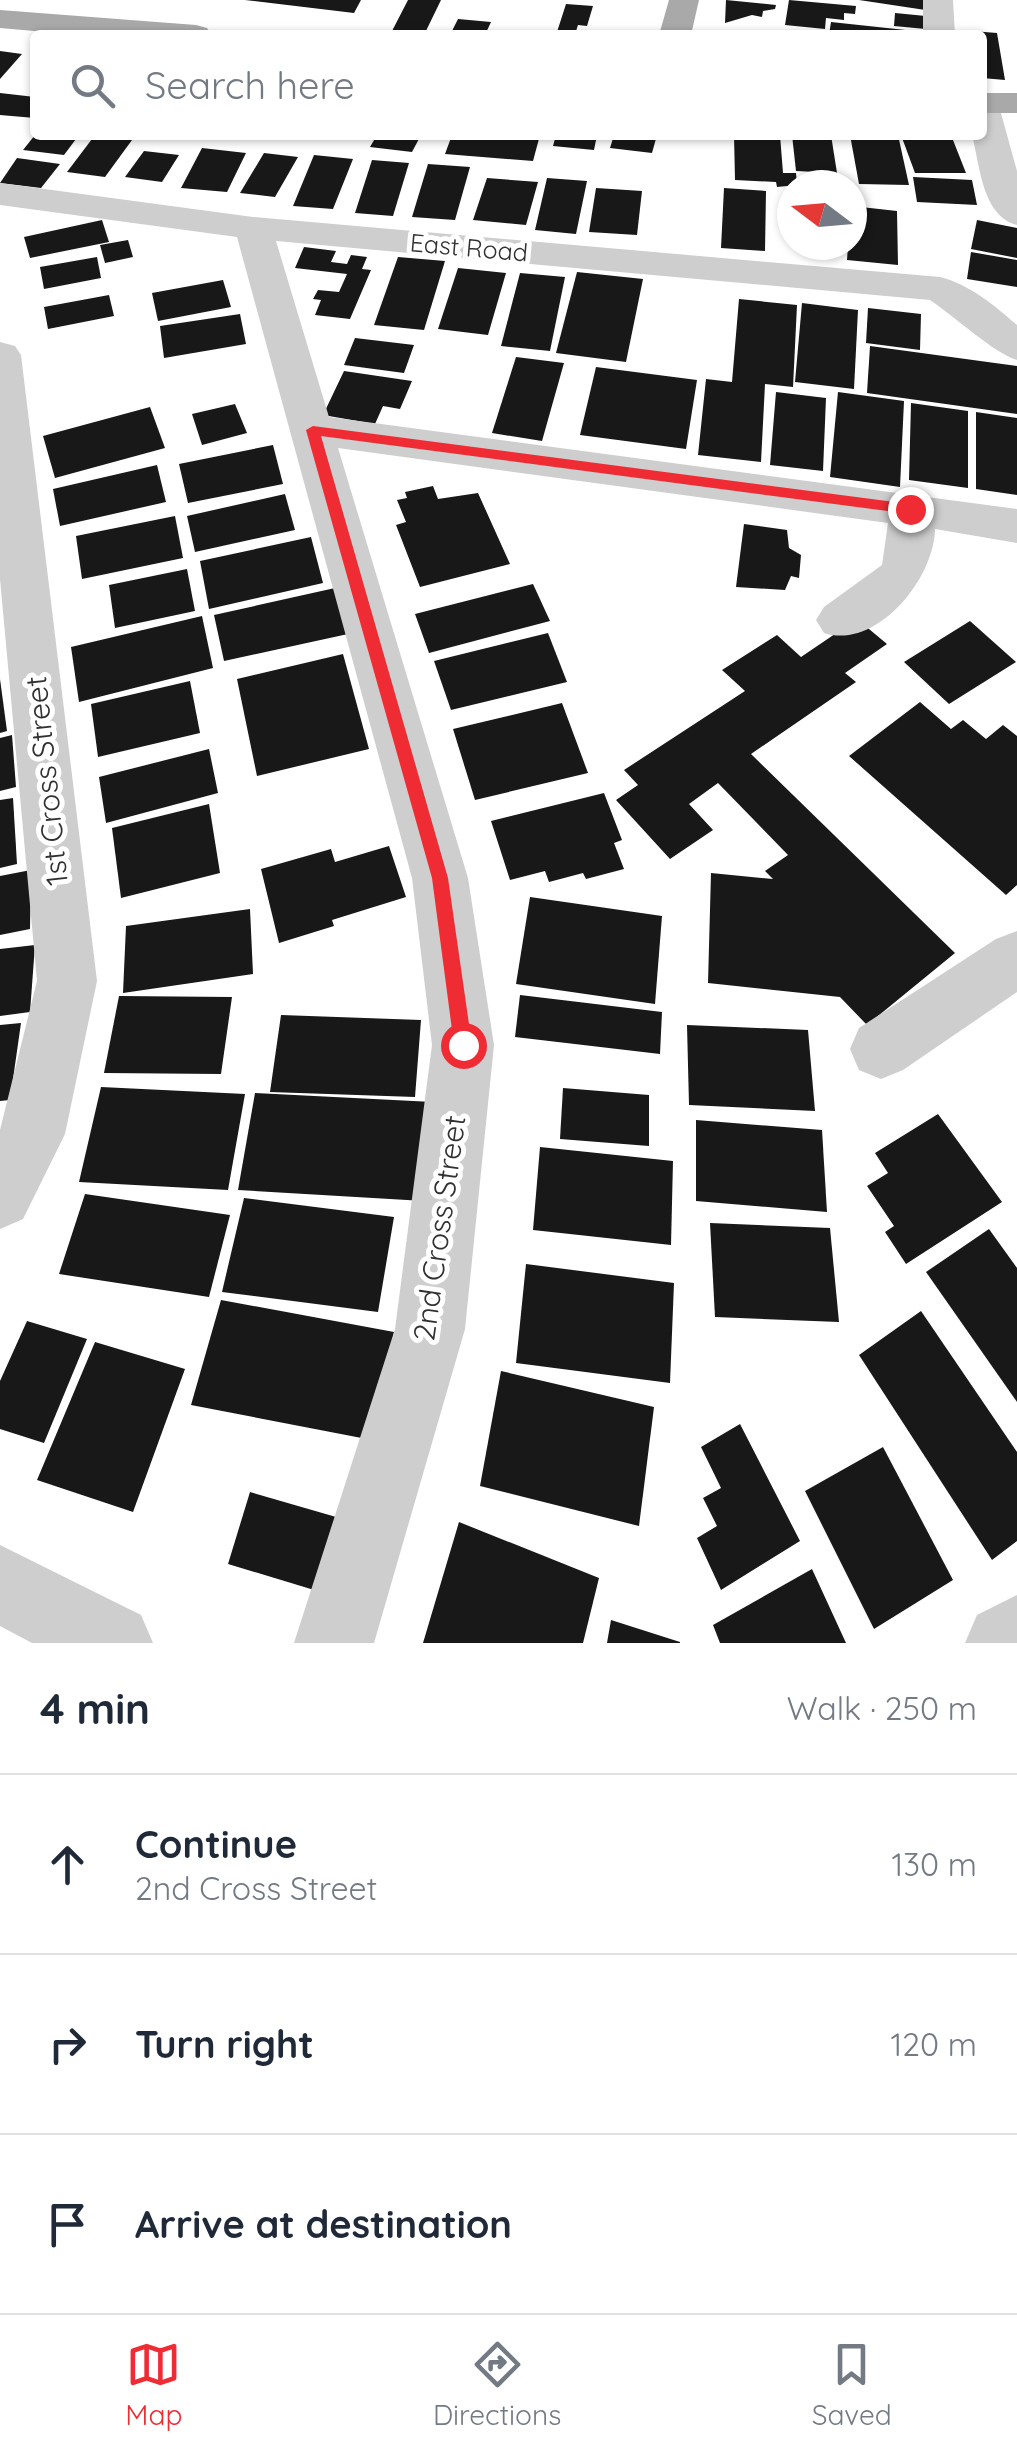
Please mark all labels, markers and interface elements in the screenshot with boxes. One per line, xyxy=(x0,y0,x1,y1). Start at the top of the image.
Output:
search box xyxy=(30,30,987,140)
icon: search xyxy=(65,58,120,113)
text: Search here xyxy=(145,61,355,109)
north arrow xyxy=(777,170,867,260)
street label: East Road xyxy=(409,226,529,268)
route end xyxy=(888,487,934,533)
street label: 1st Cross Street xyxy=(16,674,76,888)
route start xyxy=(441,1023,487,1069)
street label: 2nd Cross Street xyxy=(404,1113,474,1343)
text: 4 min xyxy=(40,1682,150,1735)
text: Walk · 250 m xyxy=(787,1688,977,1728)
text: Continue xyxy=(135,1820,297,1868)
icon: ahead xyxy=(40,1837,95,1892)
text: 130 m xyxy=(891,1844,977,1884)
text: 2nd Cross Street xyxy=(135,1868,377,1908)
icon: right xyxy=(40,2017,95,2072)
text: Turn right xyxy=(135,2020,314,2068)
text: 120 m xyxy=(890,2024,977,2064)
icon: arrive xyxy=(40,2197,95,2252)
text: Arrive at destination xyxy=(135,2200,512,2248)
tab: Map xyxy=(125,2337,182,2432)
tab: Directions xyxy=(433,2337,561,2432)
tab: Saved xyxy=(812,2337,892,2432)

